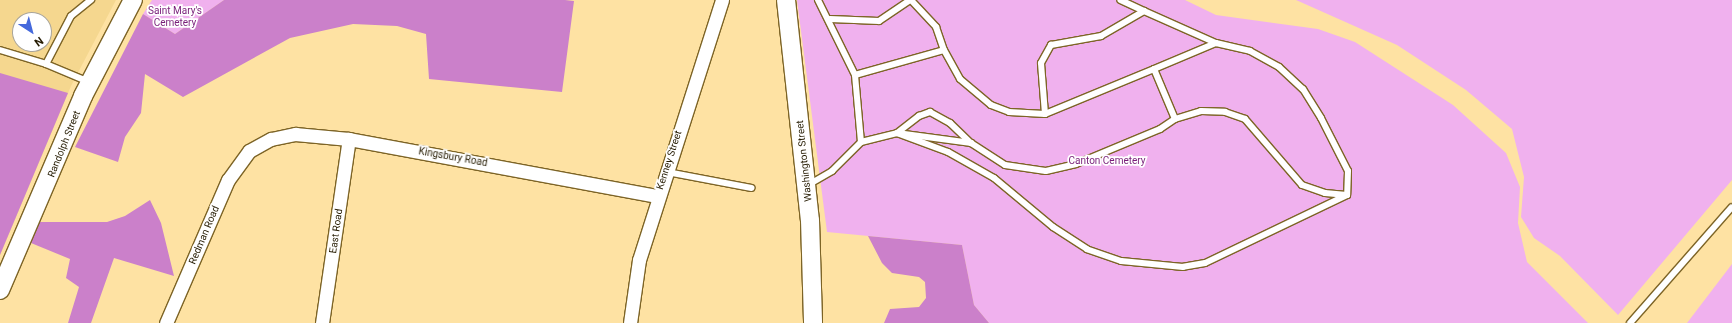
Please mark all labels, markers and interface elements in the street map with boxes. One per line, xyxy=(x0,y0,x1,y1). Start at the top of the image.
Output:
park label: Saint Mary's Cemetery xyxy=(148,4,202,28)
north arrow xyxy=(12,12,52,52)
text: N xyxy=(32,34,46,49)
street label: Randolph Street xyxy=(45,109,83,179)
street label: Washington Street xyxy=(794,120,814,202)
street label: Kenney Street xyxy=(654,129,684,191)
street label: Kingsbury Road xyxy=(418,145,488,169)
park label: Canton Cemetery xyxy=(1068,155,1146,167)
street label: Redman Road xyxy=(186,204,222,266)
street label: East Road xyxy=(327,208,345,254)

